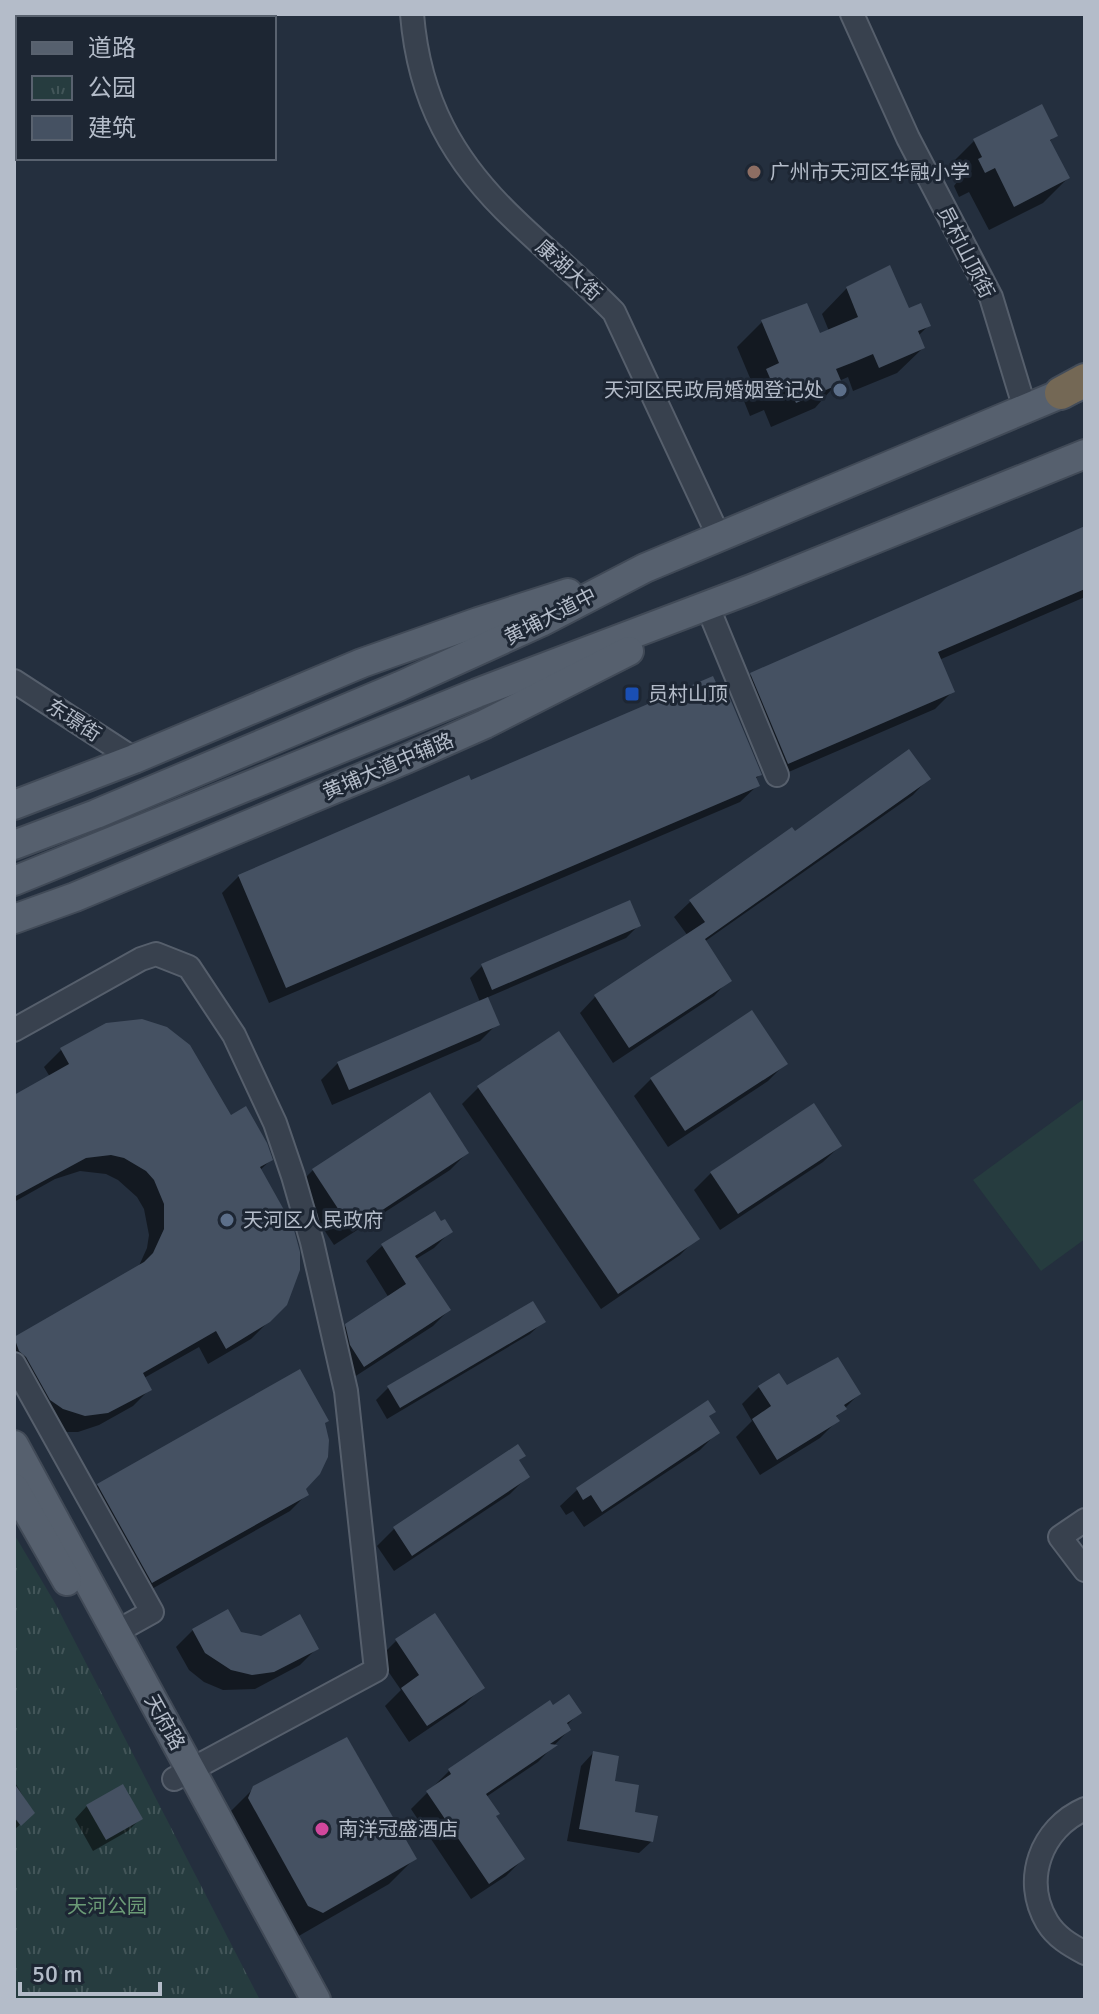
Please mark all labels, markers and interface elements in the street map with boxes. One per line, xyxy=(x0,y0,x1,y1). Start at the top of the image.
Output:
legend xyxy=(16,16,276,160)
text: 道路 xyxy=(88,33,136,63)
text: 公园 xyxy=(88,73,136,103)
text: 建筑 xyxy=(88,113,136,143)
place label: 广州市天河区华融小学 xyxy=(770,160,970,185)
marker: 广州市天河区华融小学 xyxy=(745,163,763,181)
street label: 员村山顶街 xyxy=(932,202,999,302)
street label: 康湖大街 xyxy=(531,234,607,306)
place label: 天河区民政局婚姻登记处 xyxy=(604,378,824,403)
marker: 天河区民政局婚姻登记处 xyxy=(831,381,849,399)
street label: 黄埔大道中 xyxy=(500,583,600,650)
place label: 员村山顶 xyxy=(648,682,728,707)
marker: 员村山顶 xyxy=(623,685,641,703)
street label: 东璟街 xyxy=(42,694,106,747)
street label: 黄埔大道中辅路 xyxy=(319,728,458,805)
place label: 天河区人民政府 xyxy=(243,1208,383,1233)
marker: 天河区人民政府 xyxy=(218,1211,236,1229)
street label: 天府路 xyxy=(139,1690,190,1755)
place label: 南洋冠盛酒店 xyxy=(338,1817,458,1842)
marker: 南洋冠盛酒店 xyxy=(313,1820,331,1838)
park label: 天河公园 xyxy=(67,1894,147,1919)
scale bar xyxy=(20,1946,160,1996)
text: 50 m xyxy=(32,1959,82,1989)

